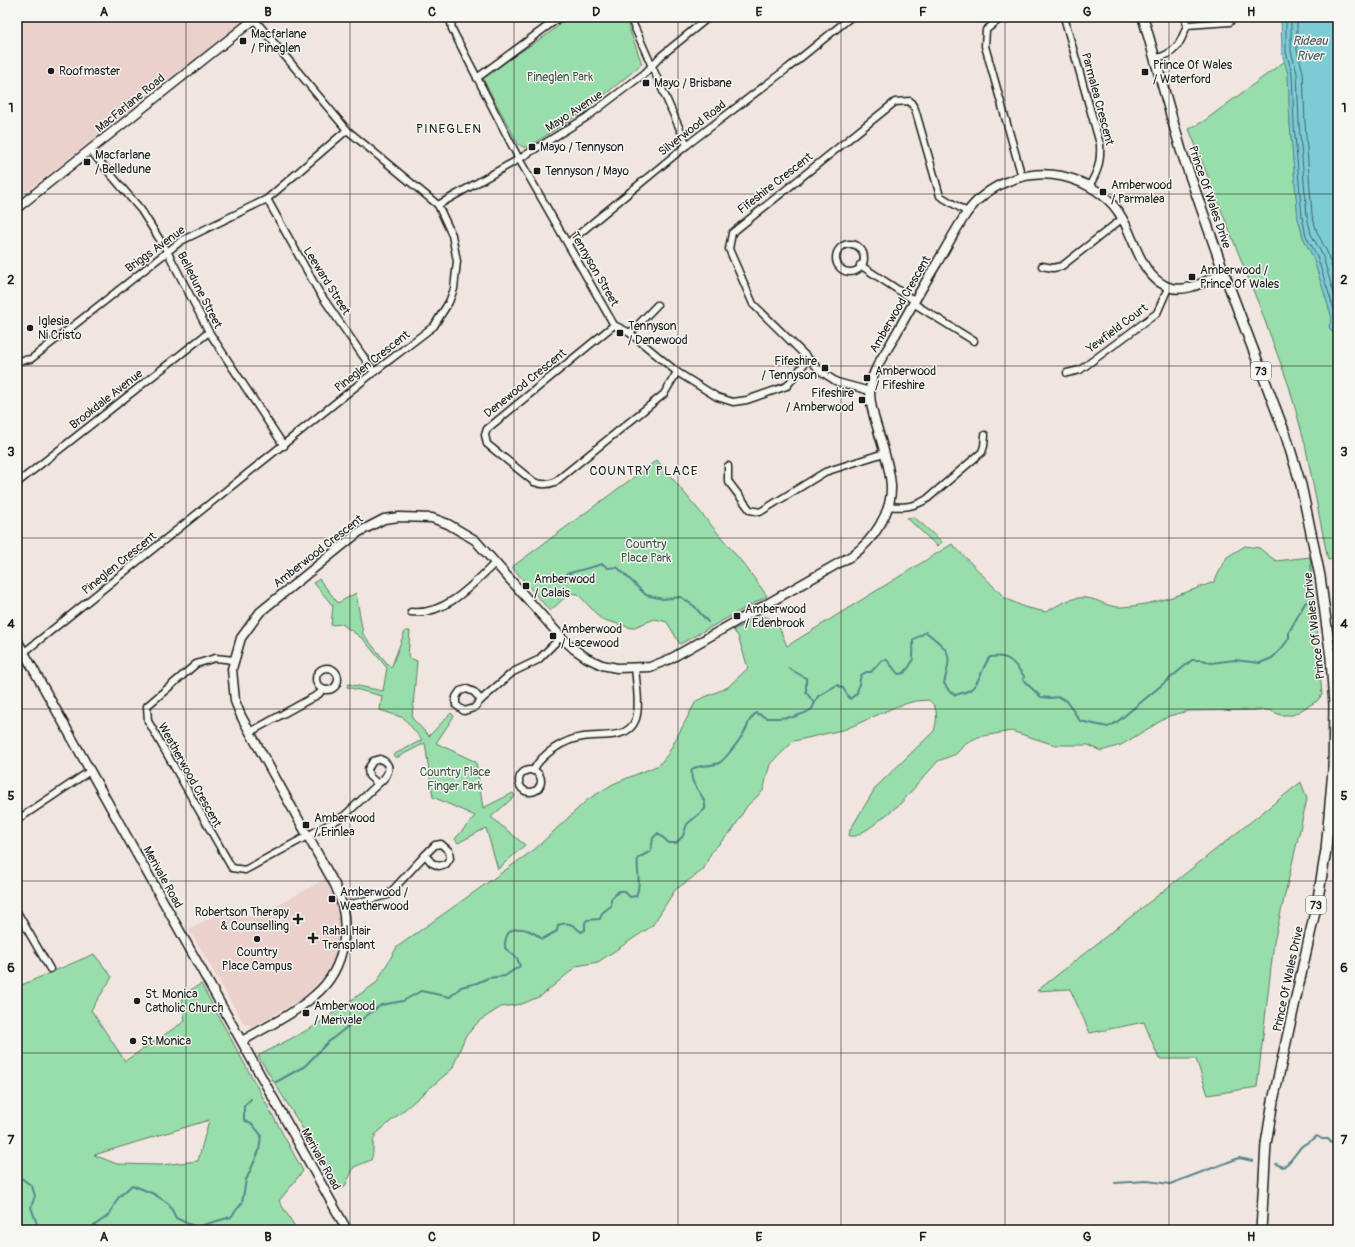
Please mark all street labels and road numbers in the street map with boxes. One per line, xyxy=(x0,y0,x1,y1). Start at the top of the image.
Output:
street label: Parmalea Crescent xyxy=(1078,51,1117,147)
street label: MacFarlane Road xyxy=(93,71,168,136)
street label: Mayo Avenue xyxy=(543,87,606,135)
street label: Silverwood Road xyxy=(655,97,729,160)
street label: Prince Of Wales Drive xyxy=(1185,144,1234,250)
street label: Fifeshire Crescent xyxy=(735,149,816,217)
street label: Briggs Avenue xyxy=(123,223,188,276)
street label: Tennyson Street xyxy=(567,229,622,309)
street label: Leeward Street xyxy=(300,244,354,318)
street label: Belledune Street xyxy=(174,249,225,331)
street label: Amberwood Crescent xyxy=(866,253,934,356)
street label: Yewfield Court xyxy=(1083,300,1151,357)
street label: Pineglen Crescent xyxy=(332,327,413,395)
street label: Denewood Crescent xyxy=(481,346,570,421)
road number: 73 xyxy=(1251,362,1271,380)
street label: Brookdale Avenue xyxy=(67,366,146,433)
street label: Amberwood Crescent xyxy=(270,512,366,591)
street label: Pineglen Crescent xyxy=(79,529,160,598)
street label: Prince Of Wales Drive xyxy=(1300,572,1328,680)
street label: Weatherwood Crescent xyxy=(155,720,225,830)
street label: Merivale Road xyxy=(139,844,186,911)
road number: 73 xyxy=(1306,896,1326,914)
street label: Prince Of Wales Drive xyxy=(1270,925,1307,1033)
street label: Merivale Road xyxy=(297,1126,344,1193)

